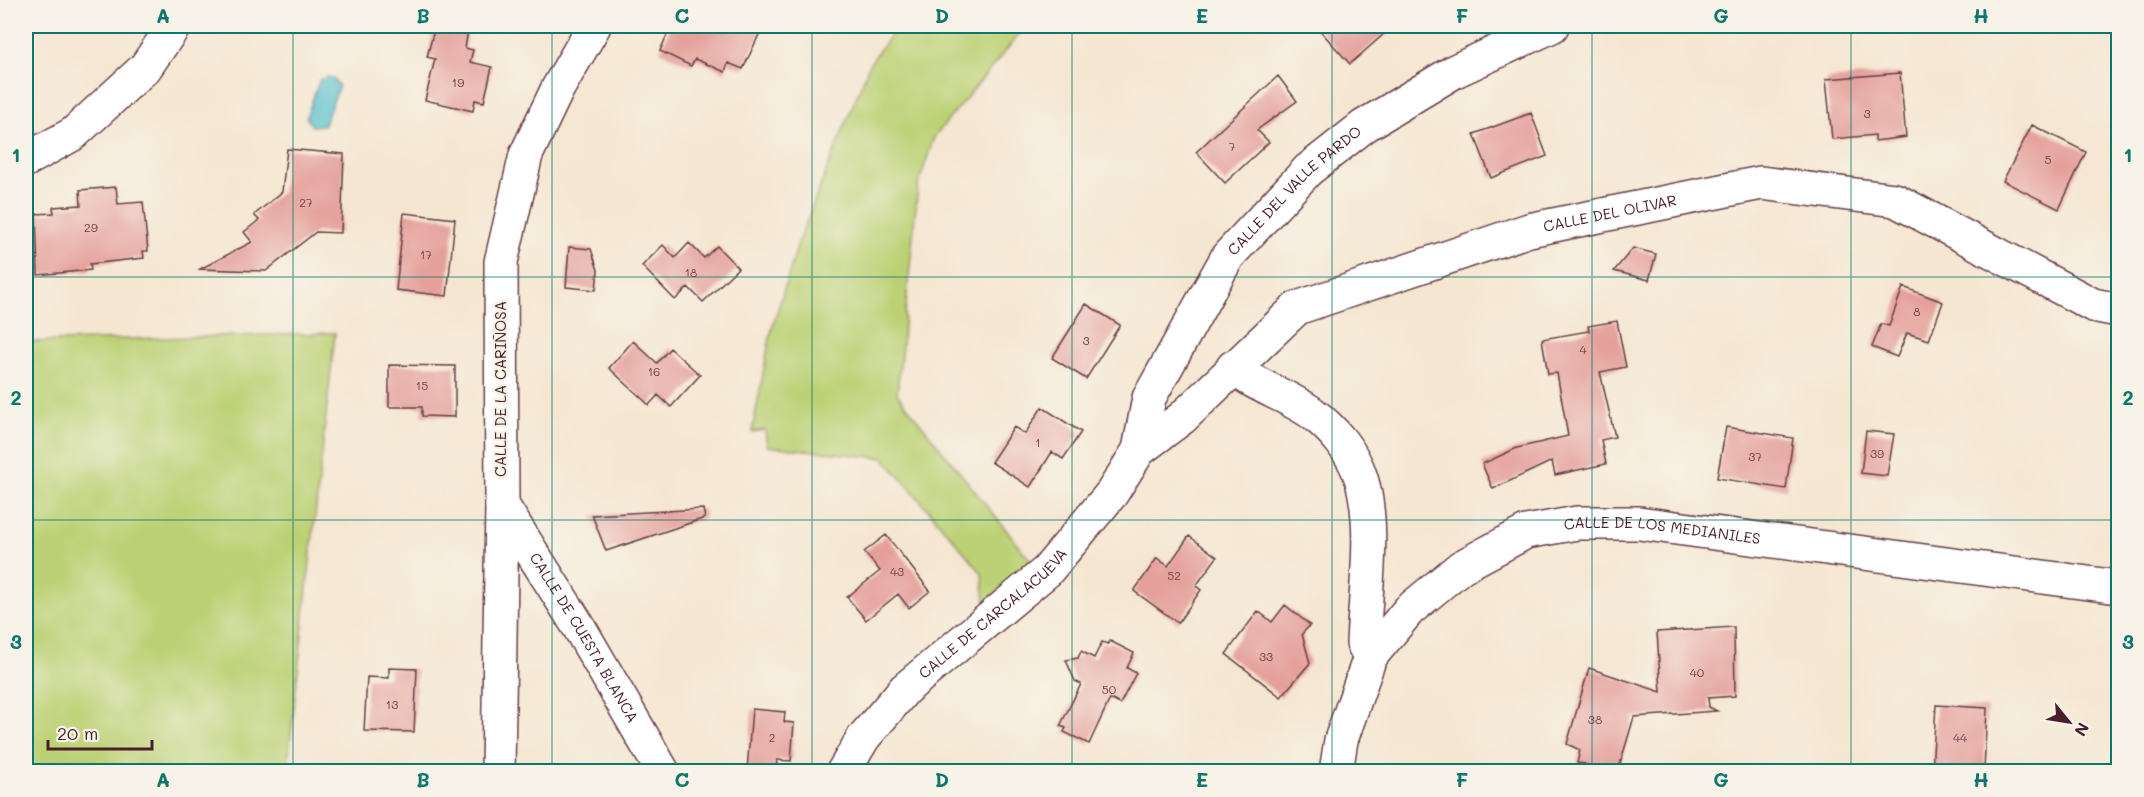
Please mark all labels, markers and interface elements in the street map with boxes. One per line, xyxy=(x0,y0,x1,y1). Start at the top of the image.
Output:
text: A xyxy=(156,2,170,28)
text: B xyxy=(416,2,430,28)
text: C xyxy=(675,2,690,28)
text: D xyxy=(935,2,949,28)
text: E xyxy=(1196,2,1208,28)
text: F xyxy=(1456,2,1469,28)
text: G xyxy=(1713,2,1729,28)
text: H xyxy=(1973,2,1989,28)
house number: 19 xyxy=(452,74,464,90)
house number: 3 xyxy=(1863,105,1871,121)
street label: CALLE DEL VALLE PARDO xyxy=(1223,121,1365,259)
house number: 7 xyxy=(1229,138,1236,154)
text: 1 xyxy=(12,141,20,167)
text: 1 xyxy=(2124,141,2132,167)
house number: 5 xyxy=(2045,151,2052,167)
street label: CALLE DEL OLIVAR xyxy=(1541,189,1678,236)
house number: 27 xyxy=(299,194,313,210)
house number: 29 xyxy=(84,219,98,235)
house number: 17 xyxy=(420,246,432,262)
house number: 18 xyxy=(685,264,697,280)
street label: CALLE DE LA CARIÑOSA xyxy=(490,301,510,477)
house number: 8 xyxy=(1913,303,1921,319)
house number: 3 xyxy=(1082,332,1090,348)
house number: 4 xyxy=(1579,341,1587,357)
house number: 16 xyxy=(648,363,660,379)
house number: 15 xyxy=(416,377,428,393)
text: 2 xyxy=(10,384,22,410)
text: 2 xyxy=(2122,384,2134,410)
house number: 1 xyxy=(1035,434,1041,450)
house number: 39 xyxy=(1870,445,1884,461)
house number: 37 xyxy=(1748,448,1762,464)
street label: CALLE DE LOS MEDIANILES xyxy=(1562,512,1762,548)
street label: CALLE DE CARCALACUEVA xyxy=(914,544,1071,683)
street label: CALLE DE CUESTA BLANCA xyxy=(526,549,643,726)
house number: 43 xyxy=(890,563,904,579)
house number: 52 xyxy=(1167,567,1181,583)
text: 3 xyxy=(10,628,22,654)
text: 3 xyxy=(2122,628,2134,654)
house number: 33 xyxy=(1259,648,1273,664)
house number: 40 xyxy=(1690,664,1705,680)
house number: 50 xyxy=(1102,681,1117,697)
north arrow xyxy=(2039,692,2099,752)
house number: 13 xyxy=(386,696,398,712)
house number: 38 xyxy=(1588,711,1602,727)
scale bar xyxy=(48,713,152,751)
text: N xyxy=(2070,719,2095,740)
text: 20 m xyxy=(57,721,98,745)
house number: 2 xyxy=(769,729,775,745)
house number: 44 xyxy=(1953,729,1967,745)
text: A xyxy=(156,766,170,792)
text: B xyxy=(416,766,430,792)
text: C xyxy=(675,766,690,792)
text: D xyxy=(935,766,949,792)
text: E xyxy=(1196,766,1208,792)
text: F xyxy=(1456,766,1469,792)
text: G xyxy=(1713,766,1729,792)
text: H xyxy=(1973,766,1989,792)

